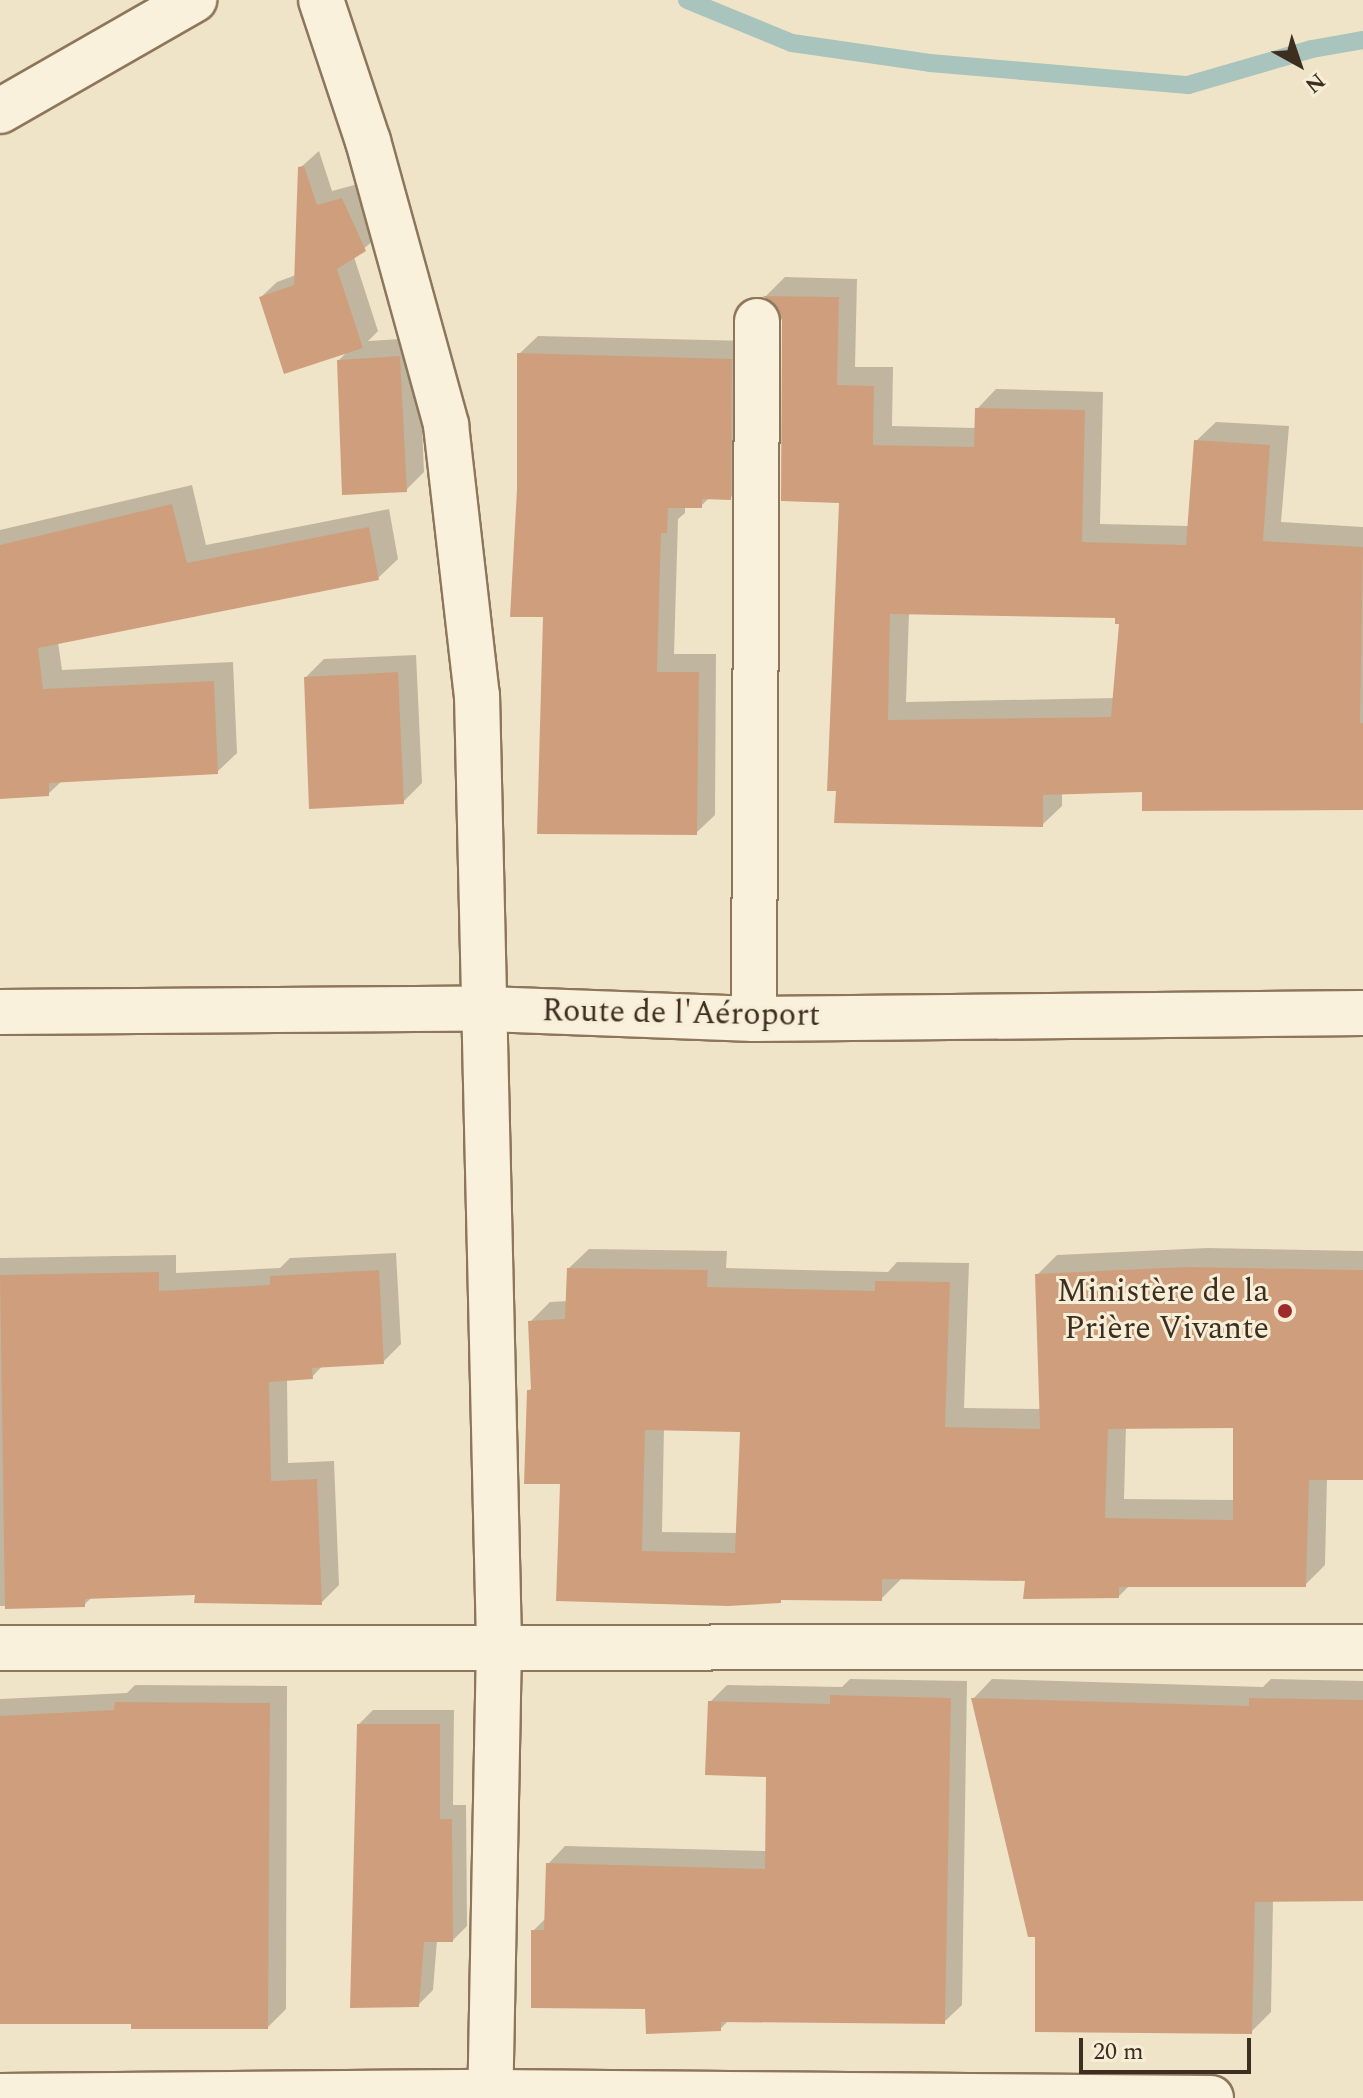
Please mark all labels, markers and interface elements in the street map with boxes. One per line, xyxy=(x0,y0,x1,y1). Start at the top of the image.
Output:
north arrow xyxy=(1259,24,1339,104)
text: N xyxy=(1297,64,1332,101)
street label: Route de l'Aéroport xyxy=(541,992,821,1036)
place label: Ministère de la Prière Vivante xyxy=(1057,1274,1269,1349)
marker: Ministère de la Prière Vivante xyxy=(1276,1302,1294,1320)
scale bar xyxy=(1083,2022,1255,2072)
text: 20 m xyxy=(1093,2034,1144,2070)

